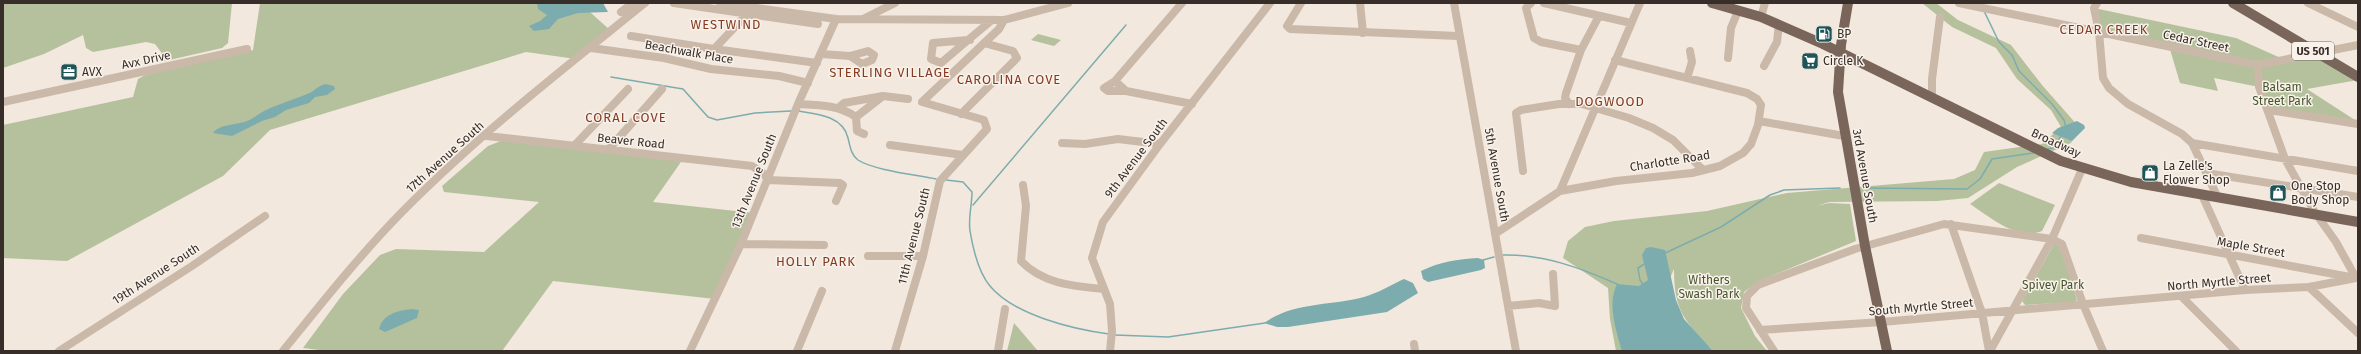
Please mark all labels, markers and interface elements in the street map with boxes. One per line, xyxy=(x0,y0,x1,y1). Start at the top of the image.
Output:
district label: WESTWIND xyxy=(691,17,761,32)
district label: CEDAR CREEK xyxy=(2060,22,2148,37)
fuel station icon: BP xyxy=(1814,24,1834,44)
place label: BP xyxy=(1837,27,1851,41)
street label: Cedar Street xyxy=(2162,27,2231,55)
street label: Beachwalk Place xyxy=(644,37,734,67)
road number: US 501 xyxy=(2292,42,2334,60)
street label: Avx Drive xyxy=(120,48,172,72)
supermarket icon: Circle K xyxy=(1800,51,1820,71)
place label: Circle K xyxy=(1823,54,1864,68)
office icon: AVX xyxy=(59,62,79,82)
place label: AVX xyxy=(82,65,102,79)
district label: STERLING VILLAGE xyxy=(829,65,951,80)
district label: CAROLINA COVE xyxy=(957,72,1061,87)
park label: Balsam Street Park xyxy=(2252,80,2313,108)
district label: DOGWOOD xyxy=(1575,94,1645,109)
district label: CORAL COVE xyxy=(585,110,667,125)
street label: 9th Avenue South xyxy=(1102,116,1170,200)
street label: 17th Avenue South xyxy=(403,118,487,196)
street label: Broadway xyxy=(2029,125,2083,161)
street label: 5th Avenue South xyxy=(1482,127,1512,223)
street label: 3rd Avenue South xyxy=(1850,128,1880,224)
street label: Beaver Road xyxy=(596,130,666,152)
street label: 13th Avenue South xyxy=(729,132,779,230)
street label: Charlotte Road xyxy=(1629,148,1711,174)
place label: La Zelle's Flower Shop xyxy=(2163,159,2230,187)
shop icon: La Zelle's Flower Shop xyxy=(2140,163,2160,183)
place label: One Stop Body Shop xyxy=(2291,179,2349,207)
shop icon: One Stop Body Shop xyxy=(2268,183,2288,203)
street label: 11th Avenue South xyxy=(895,186,933,286)
street label: Maple Street xyxy=(2216,234,2287,260)
street label: 19th Avenue South xyxy=(110,241,202,307)
district label: HOLLY PARK xyxy=(776,254,856,269)
street label: North Myrtle Street xyxy=(2166,270,2272,294)
park label: Withers Swash Park xyxy=(1679,273,1740,301)
park label: Spivey Park xyxy=(2022,278,2085,292)
street label: South Myrtle Street xyxy=(1868,295,1975,319)

